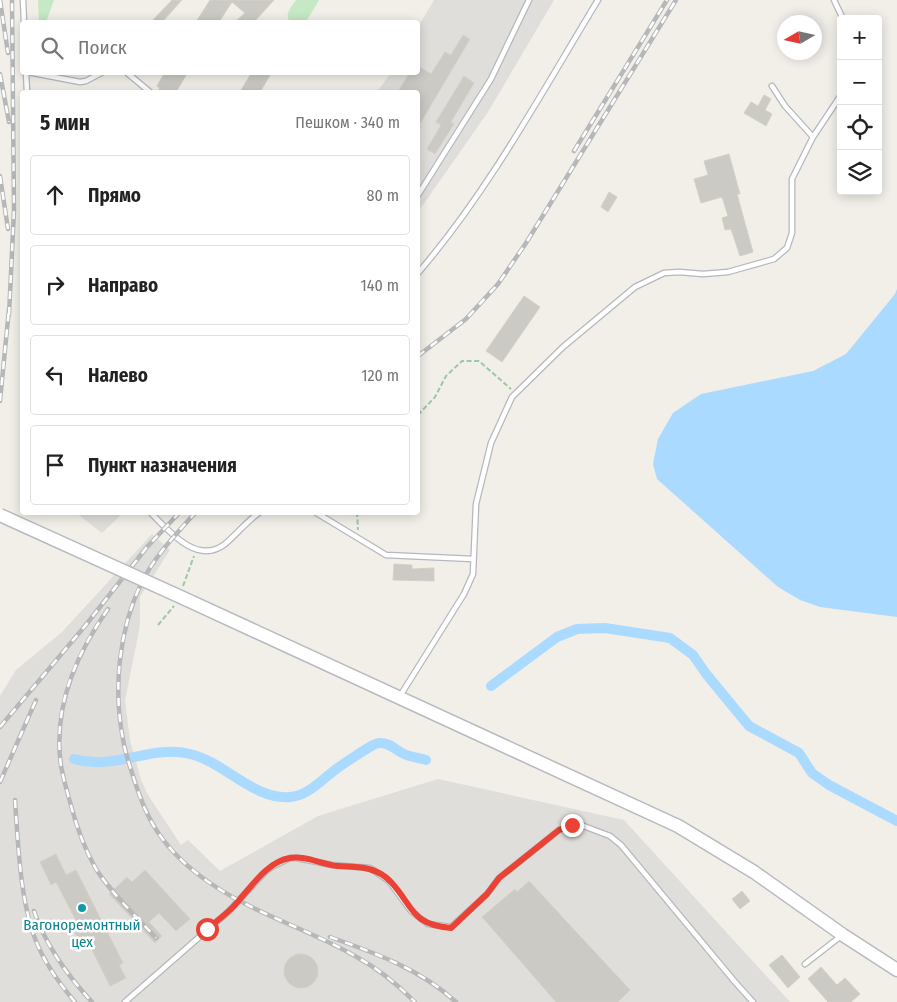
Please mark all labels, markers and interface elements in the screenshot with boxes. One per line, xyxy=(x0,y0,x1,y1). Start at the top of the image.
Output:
north arrow xyxy=(777,15,822,60)
map controls xyxy=(837,15,882,195)
button: + xyxy=(837,15,882,60)
search box xyxy=(20,20,420,75)
icon: search xyxy=(38,34,66,62)
text: Поиск xyxy=(78,36,127,59)
button: − xyxy=(837,60,882,105)
button: locate xyxy=(837,105,882,150)
text: 5 мин xyxy=(40,110,90,136)
text: Пешком · 340 m xyxy=(295,113,400,132)
button: layers xyxy=(837,150,882,195)
icon: ahead xyxy=(41,181,69,209)
text: Прямо xyxy=(88,184,141,207)
text: 80 m xyxy=(367,186,399,205)
icon: right xyxy=(41,271,69,299)
text: Направо xyxy=(88,274,158,297)
text: 140 m xyxy=(361,276,399,295)
icon: left xyxy=(41,361,69,389)
text: Налево xyxy=(88,364,148,387)
text: 120 m xyxy=(361,366,399,385)
icon: arrive xyxy=(41,451,69,479)
text: Пункт назначения xyxy=(88,454,237,477)
route end xyxy=(561,814,584,837)
marker: Вагоноремонтный цех xyxy=(76,902,88,914)
place label: Вагоноремонтный цех xyxy=(23,916,141,951)
route start xyxy=(196,918,219,941)

